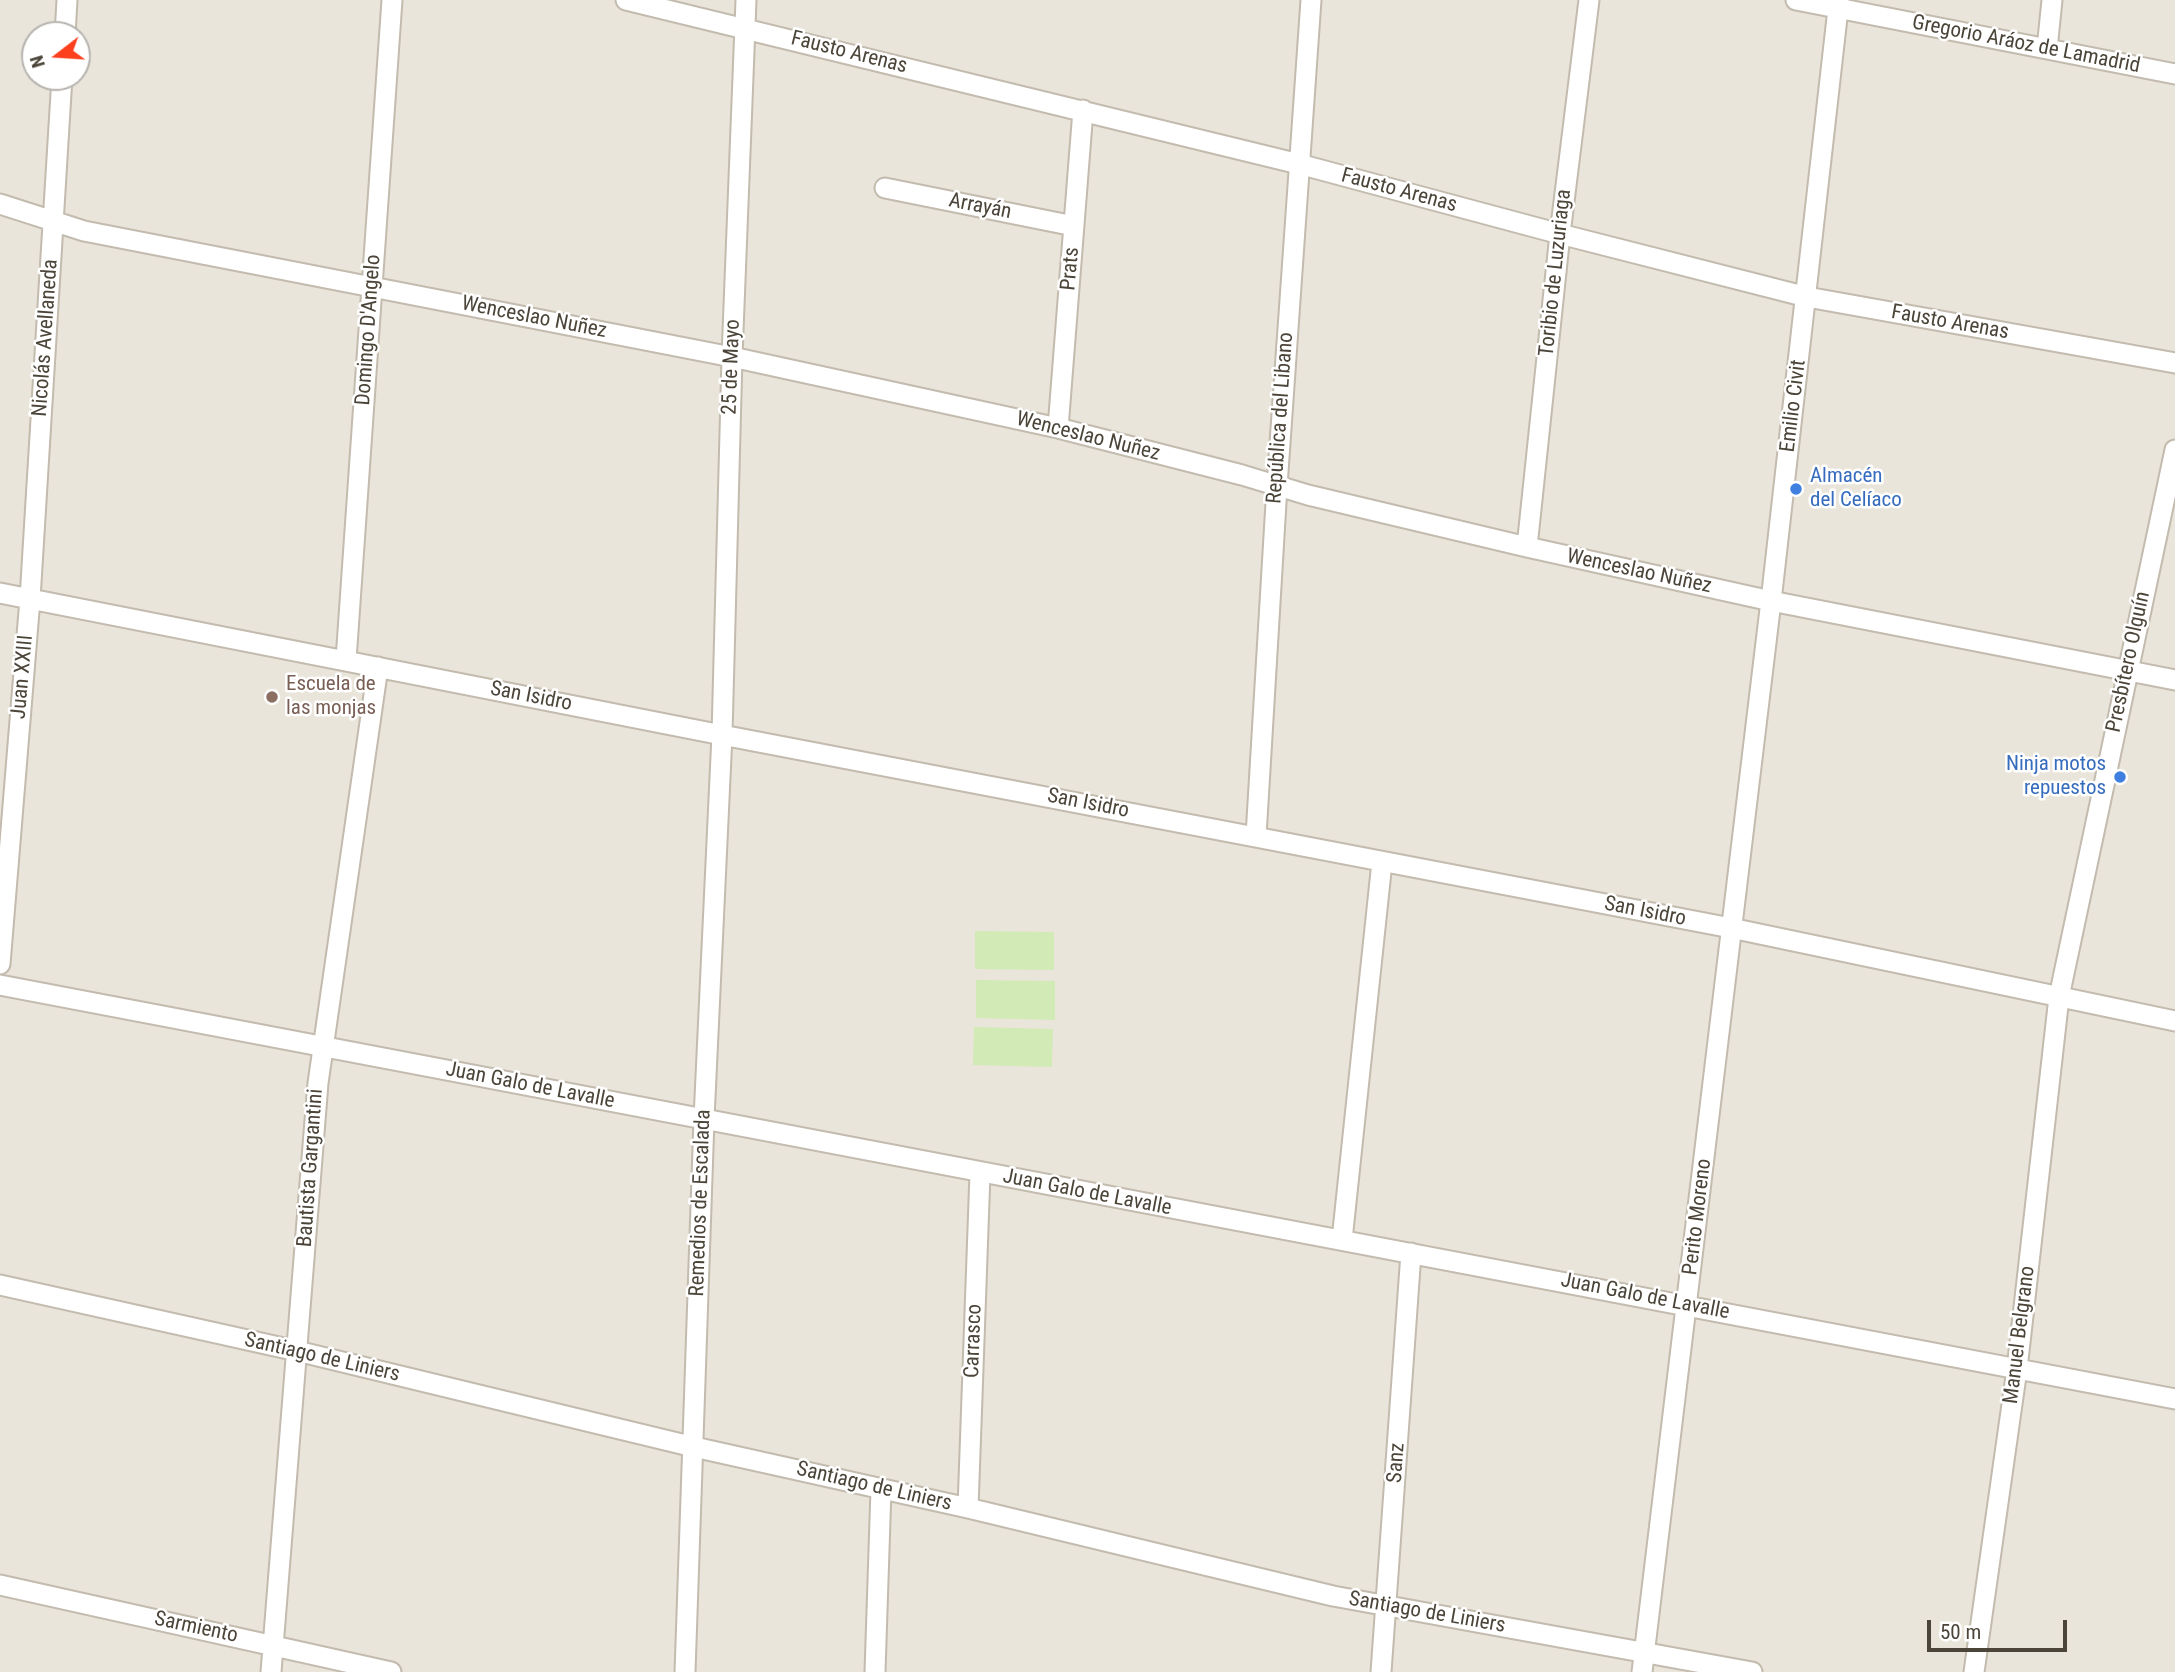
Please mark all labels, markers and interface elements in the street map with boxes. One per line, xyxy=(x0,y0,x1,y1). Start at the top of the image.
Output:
street label: Gregorio Aráoz de Lamadrid xyxy=(1910,11,2142,79)
north arrow xyxy=(21,21,91,91)
street label: Fausto Arenas xyxy=(788,26,910,80)
text: N xyxy=(25,53,50,71)
street label: Fausto Arenas xyxy=(1338,163,1460,219)
street label: Toribio de Luzuriaga xyxy=(1535,188,1577,358)
street label: Arrayán xyxy=(947,189,1013,225)
street label: Prats xyxy=(1057,246,1085,292)
street label: Domingo D'Angelo xyxy=(351,254,387,406)
street label: Nicolás Avellaneda xyxy=(28,258,64,418)
street label: Wenceslao Nuñez xyxy=(459,292,609,344)
street label: Fausto Arenas xyxy=(1889,300,2011,346)
street label: 25 de Mayo xyxy=(718,319,746,415)
street label: República del Libano xyxy=(1262,331,1300,505)
street label: Emilio Civit xyxy=(1776,358,1812,454)
street label: Wenceslao Nuñez xyxy=(1013,407,1163,467)
place label: Almacén del Celíaco xyxy=(1810,464,1902,514)
marker: Almacén del Celíaco xyxy=(1788,481,1804,497)
street label: Wenceslao Nuñez xyxy=(1564,544,1714,600)
street label: Presbítero Olguín xyxy=(2102,589,2156,735)
street label: Juan XXIII xyxy=(7,634,39,720)
place label: Escuela de las monjas xyxy=(286,672,376,722)
street label: San Isidro xyxy=(488,677,574,717)
marker: Escuela de las monjas xyxy=(264,689,280,705)
place label: Ninja motos repuestos xyxy=(2006,752,2106,802)
marker: Ninja motos repuestos xyxy=(2112,769,2128,785)
street label: San Isidro xyxy=(1045,784,1131,824)
street label: San Isidro xyxy=(1602,892,1688,932)
street label: Juan Galo de Lavalle xyxy=(443,1057,617,1115)
street label: Bautista Gargantini xyxy=(293,1088,329,1248)
street label: Remedios de Escalada xyxy=(685,1109,717,1297)
street label: Perito Moreno xyxy=(1678,1157,1718,1277)
street label: Juan Galo de Lavalle xyxy=(1000,1164,1174,1222)
street label: Manuel Belgrano xyxy=(1999,1264,2041,1406)
street label: Juan Galo de Lavalle xyxy=(1558,1268,1732,1326)
street label: Carrasco xyxy=(960,1303,988,1379)
street label: Santiago de Liniers xyxy=(242,1328,402,1388)
street label: Sanz xyxy=(1383,1442,1411,1484)
street label: Santiago de Liniers xyxy=(794,1457,954,1517)
street label: Santiago de Liniers xyxy=(1347,1587,1507,1639)
scale bar xyxy=(1930,1606,2070,1650)
street label: Sarmiento xyxy=(152,1607,240,1649)
text: 50 m xyxy=(1940,1620,1981,1644)

